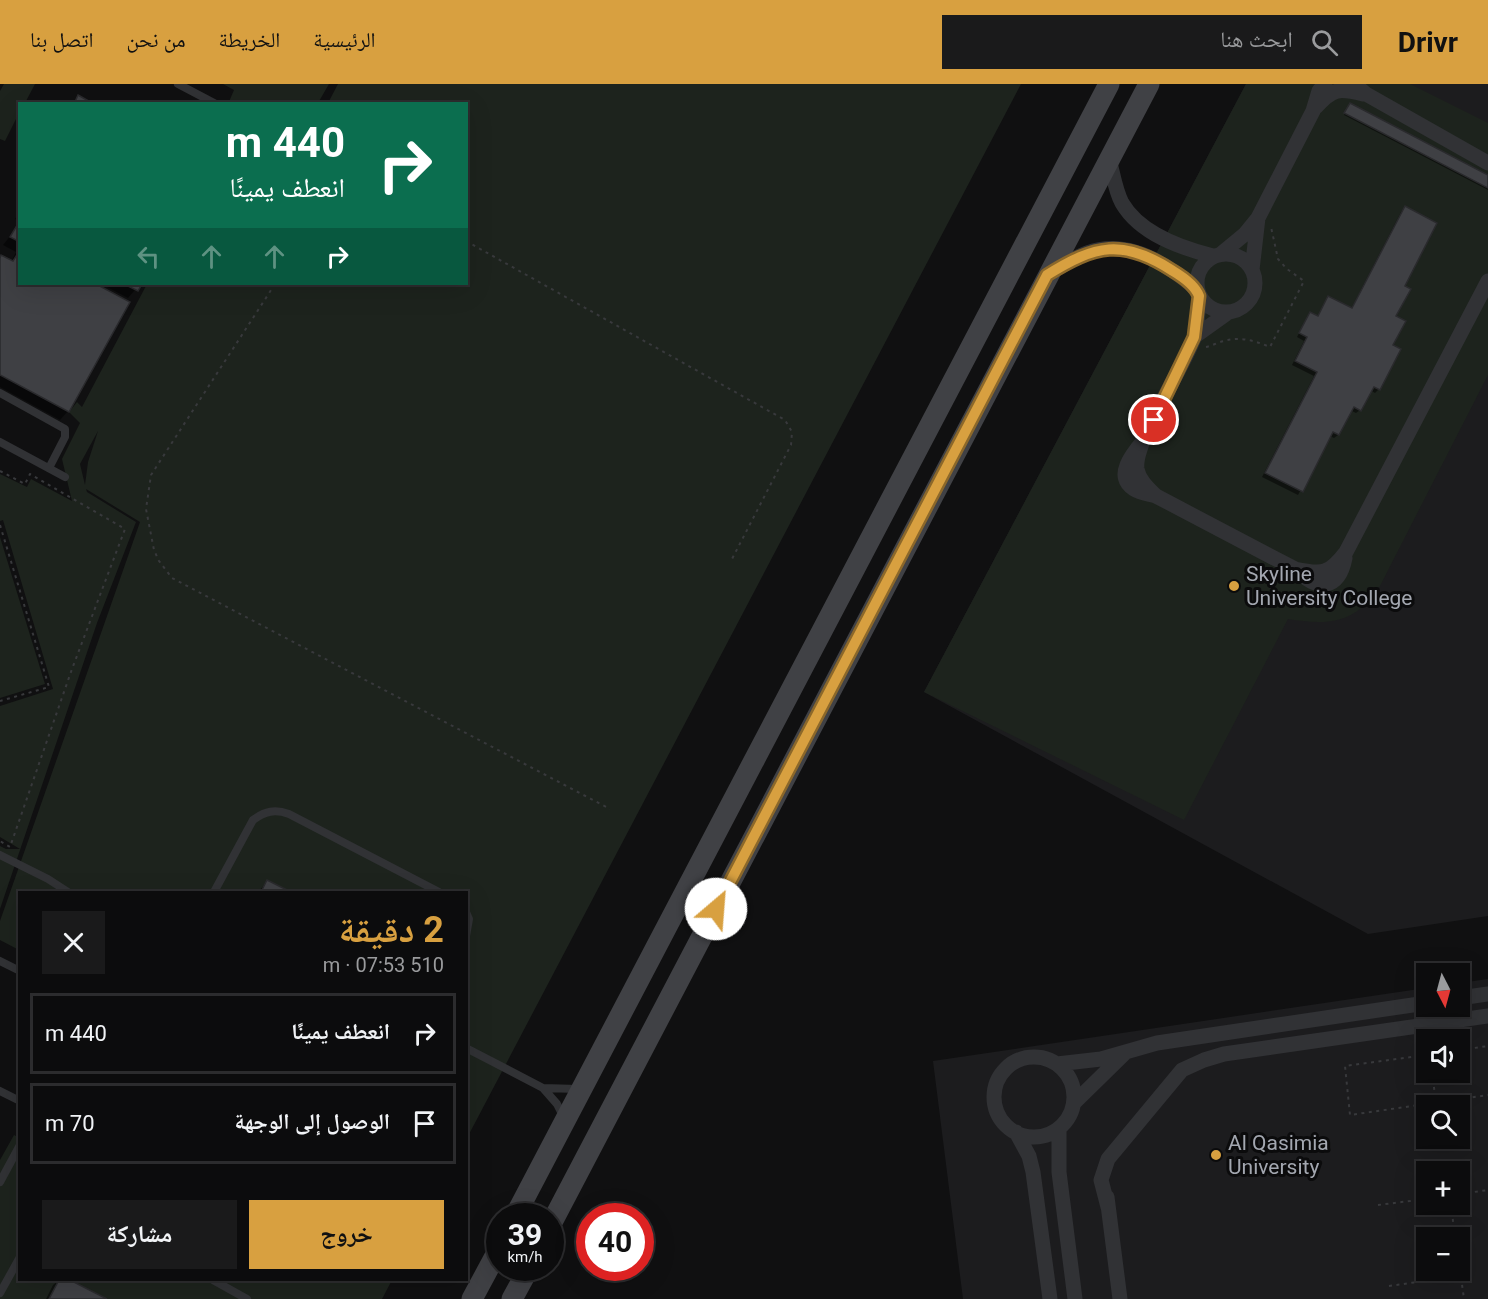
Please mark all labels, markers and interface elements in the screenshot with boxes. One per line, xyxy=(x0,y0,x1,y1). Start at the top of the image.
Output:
search box xyxy=(942,15,1362,69)
icon: search xyxy=(1308,26,1341,59)
text: Drivr xyxy=(1398,26,1458,59)
text: ابحث هنا xyxy=(1220,27,1293,52)
text: اتصل بنا xyxy=(30,28,93,52)
text: من نحن xyxy=(126,28,186,52)
text: الخريطة xyxy=(219,28,280,52)
text: الرئيسية xyxy=(313,28,376,52)
text: 440 m xyxy=(226,118,345,167)
icon: right xyxy=(366,126,444,204)
text: انعطف يمينًا xyxy=(229,172,345,204)
icon: left xyxy=(132,240,165,273)
icon: ahead xyxy=(195,240,228,273)
icon: ahead xyxy=(258,240,291,273)
icon: right xyxy=(321,240,354,273)
pin xyxy=(1128,394,1179,445)
icon: arrive xyxy=(1137,403,1170,436)
place label: Skyline University College xyxy=(1246,562,1413,610)
marker: Skyline University College xyxy=(1227,579,1241,593)
position arrow xyxy=(684,877,748,941)
text: 2 دقيقة xyxy=(339,909,444,951)
button: close xyxy=(42,911,105,974)
text: 510 m · 07:53 xyxy=(323,953,444,977)
north arrow xyxy=(1416,963,1470,1017)
map controls xyxy=(1416,963,1470,1281)
icon: right xyxy=(408,1017,441,1050)
text: انعطف يمينًا xyxy=(291,1019,390,1044)
text: 440 m xyxy=(45,1021,107,1046)
button: sound xyxy=(1416,1029,1470,1083)
button: search xyxy=(1416,1095,1470,1149)
icon: arrive xyxy=(408,1107,441,1140)
text: الوصول إلى الوجهة xyxy=(234,1109,390,1134)
text: 70 m xyxy=(45,1111,95,1136)
place label: Al Qasimia University xyxy=(1228,1131,1329,1179)
marker: Al Qasimia University xyxy=(1209,1148,1223,1162)
button: + xyxy=(1416,1161,1470,1215)
button: مشاركة xyxy=(42,1200,237,1269)
button: خروج xyxy=(249,1200,444,1269)
speed limit sign: 40 xyxy=(576,1203,654,1281)
text: 39 xyxy=(508,1217,542,1252)
button: − xyxy=(1416,1227,1470,1281)
text: km/h xyxy=(507,1248,543,1266)

